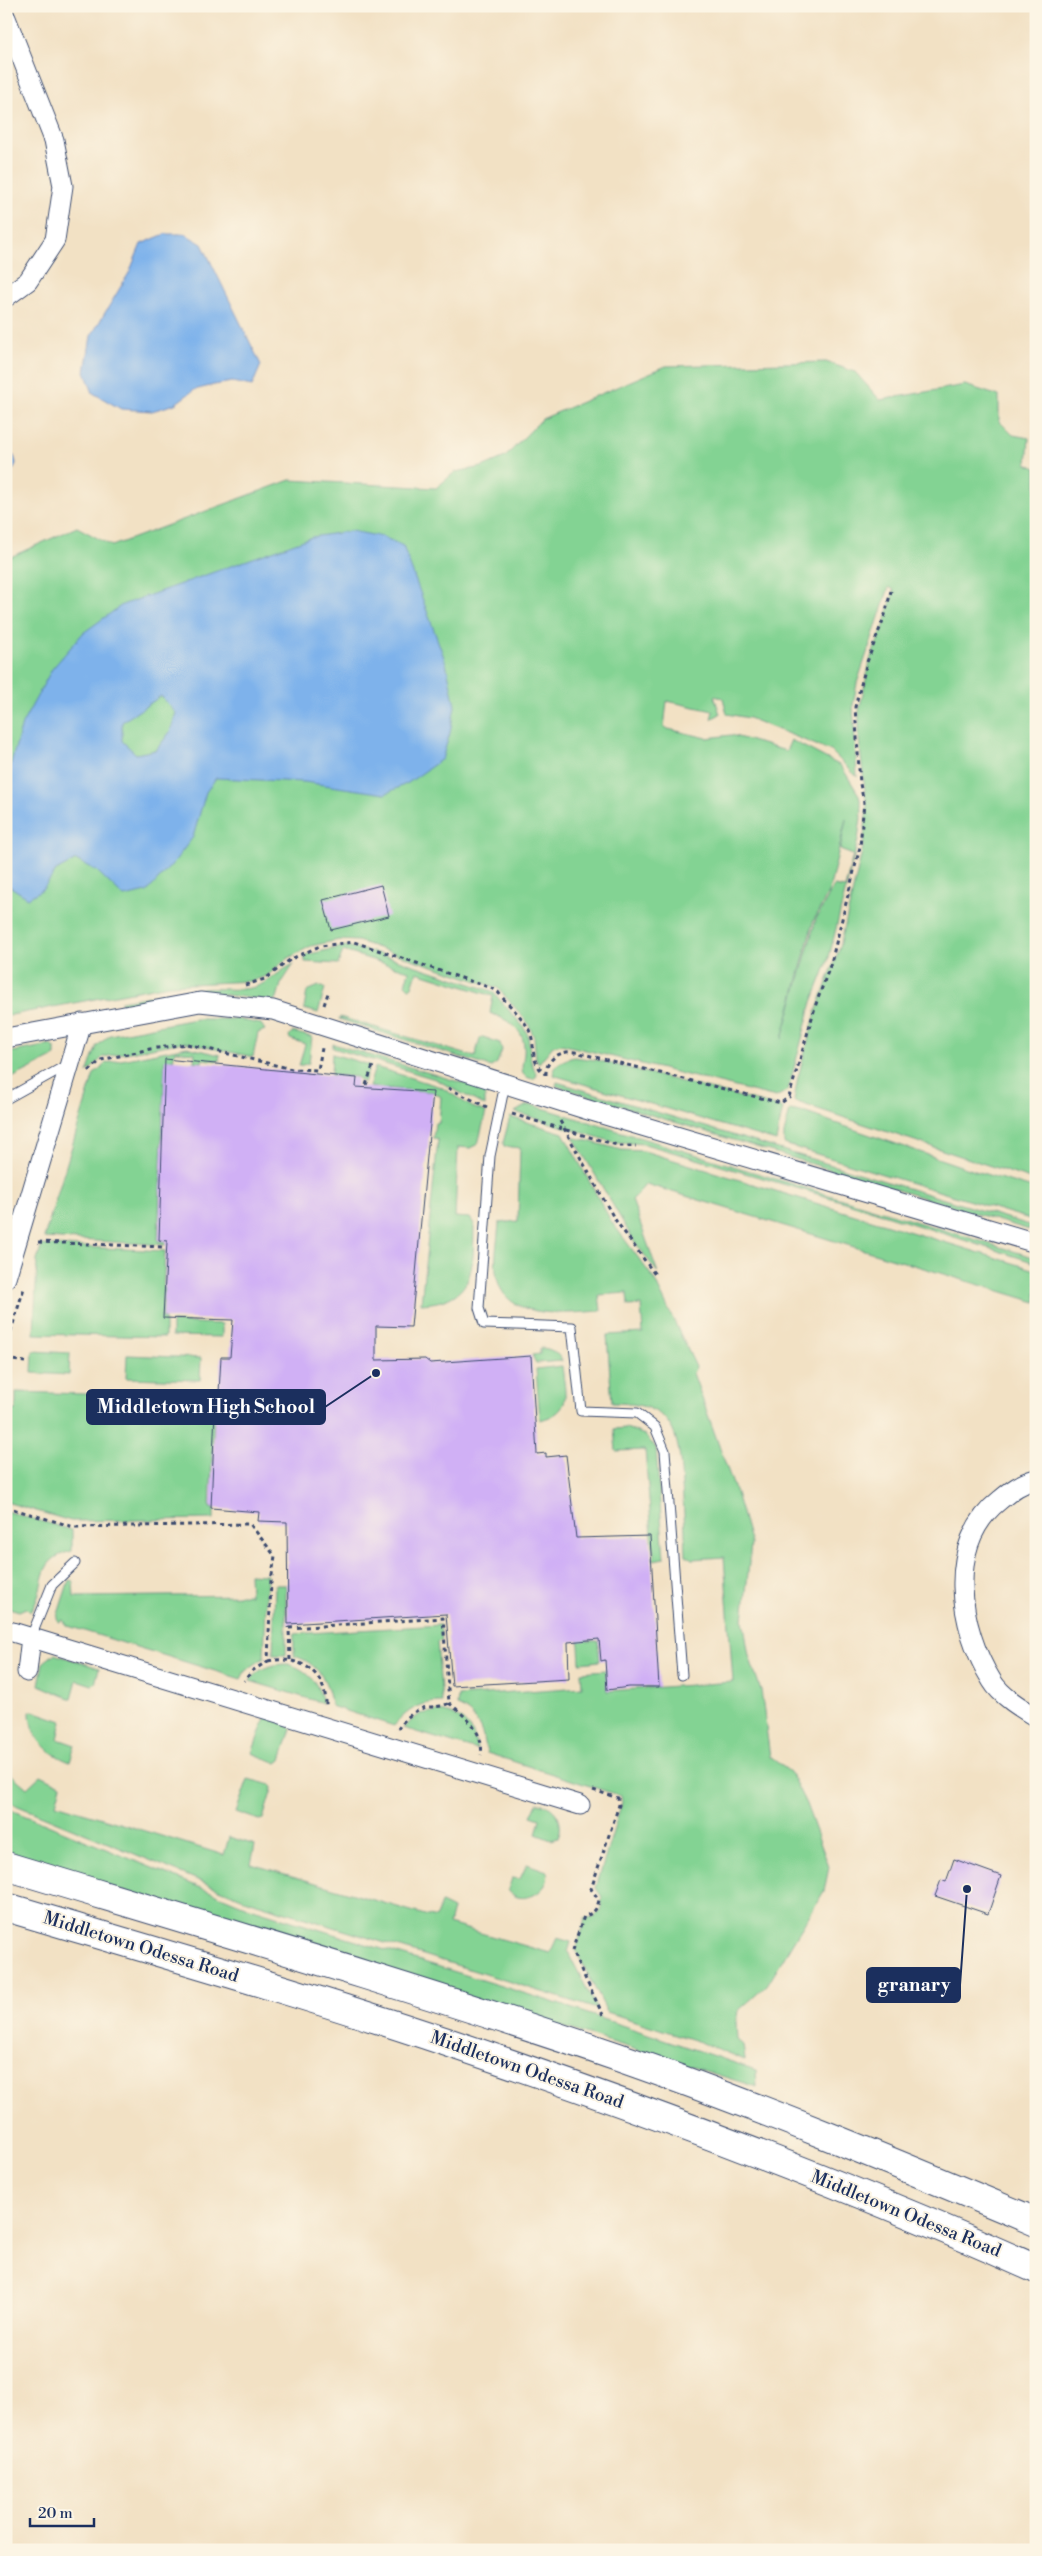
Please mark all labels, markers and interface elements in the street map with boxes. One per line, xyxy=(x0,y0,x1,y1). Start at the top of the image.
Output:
callout: Middletown High School xyxy=(87,1390,325,1424)
text: Middletown High School xyxy=(97,1395,315,1419)
street label: Middletown Odessa Road xyxy=(40,1906,242,1988)
callout: granary xyxy=(867,1968,960,2002)
text: granary xyxy=(878,1973,951,1997)
street label: Middletown Odessa Road xyxy=(427,2026,628,2114)
street label: Middletown Odessa Road xyxy=(807,2165,1005,2263)
scale bar xyxy=(30,2496,94,2528)
text: 20 m xyxy=(38,2504,73,2523)

